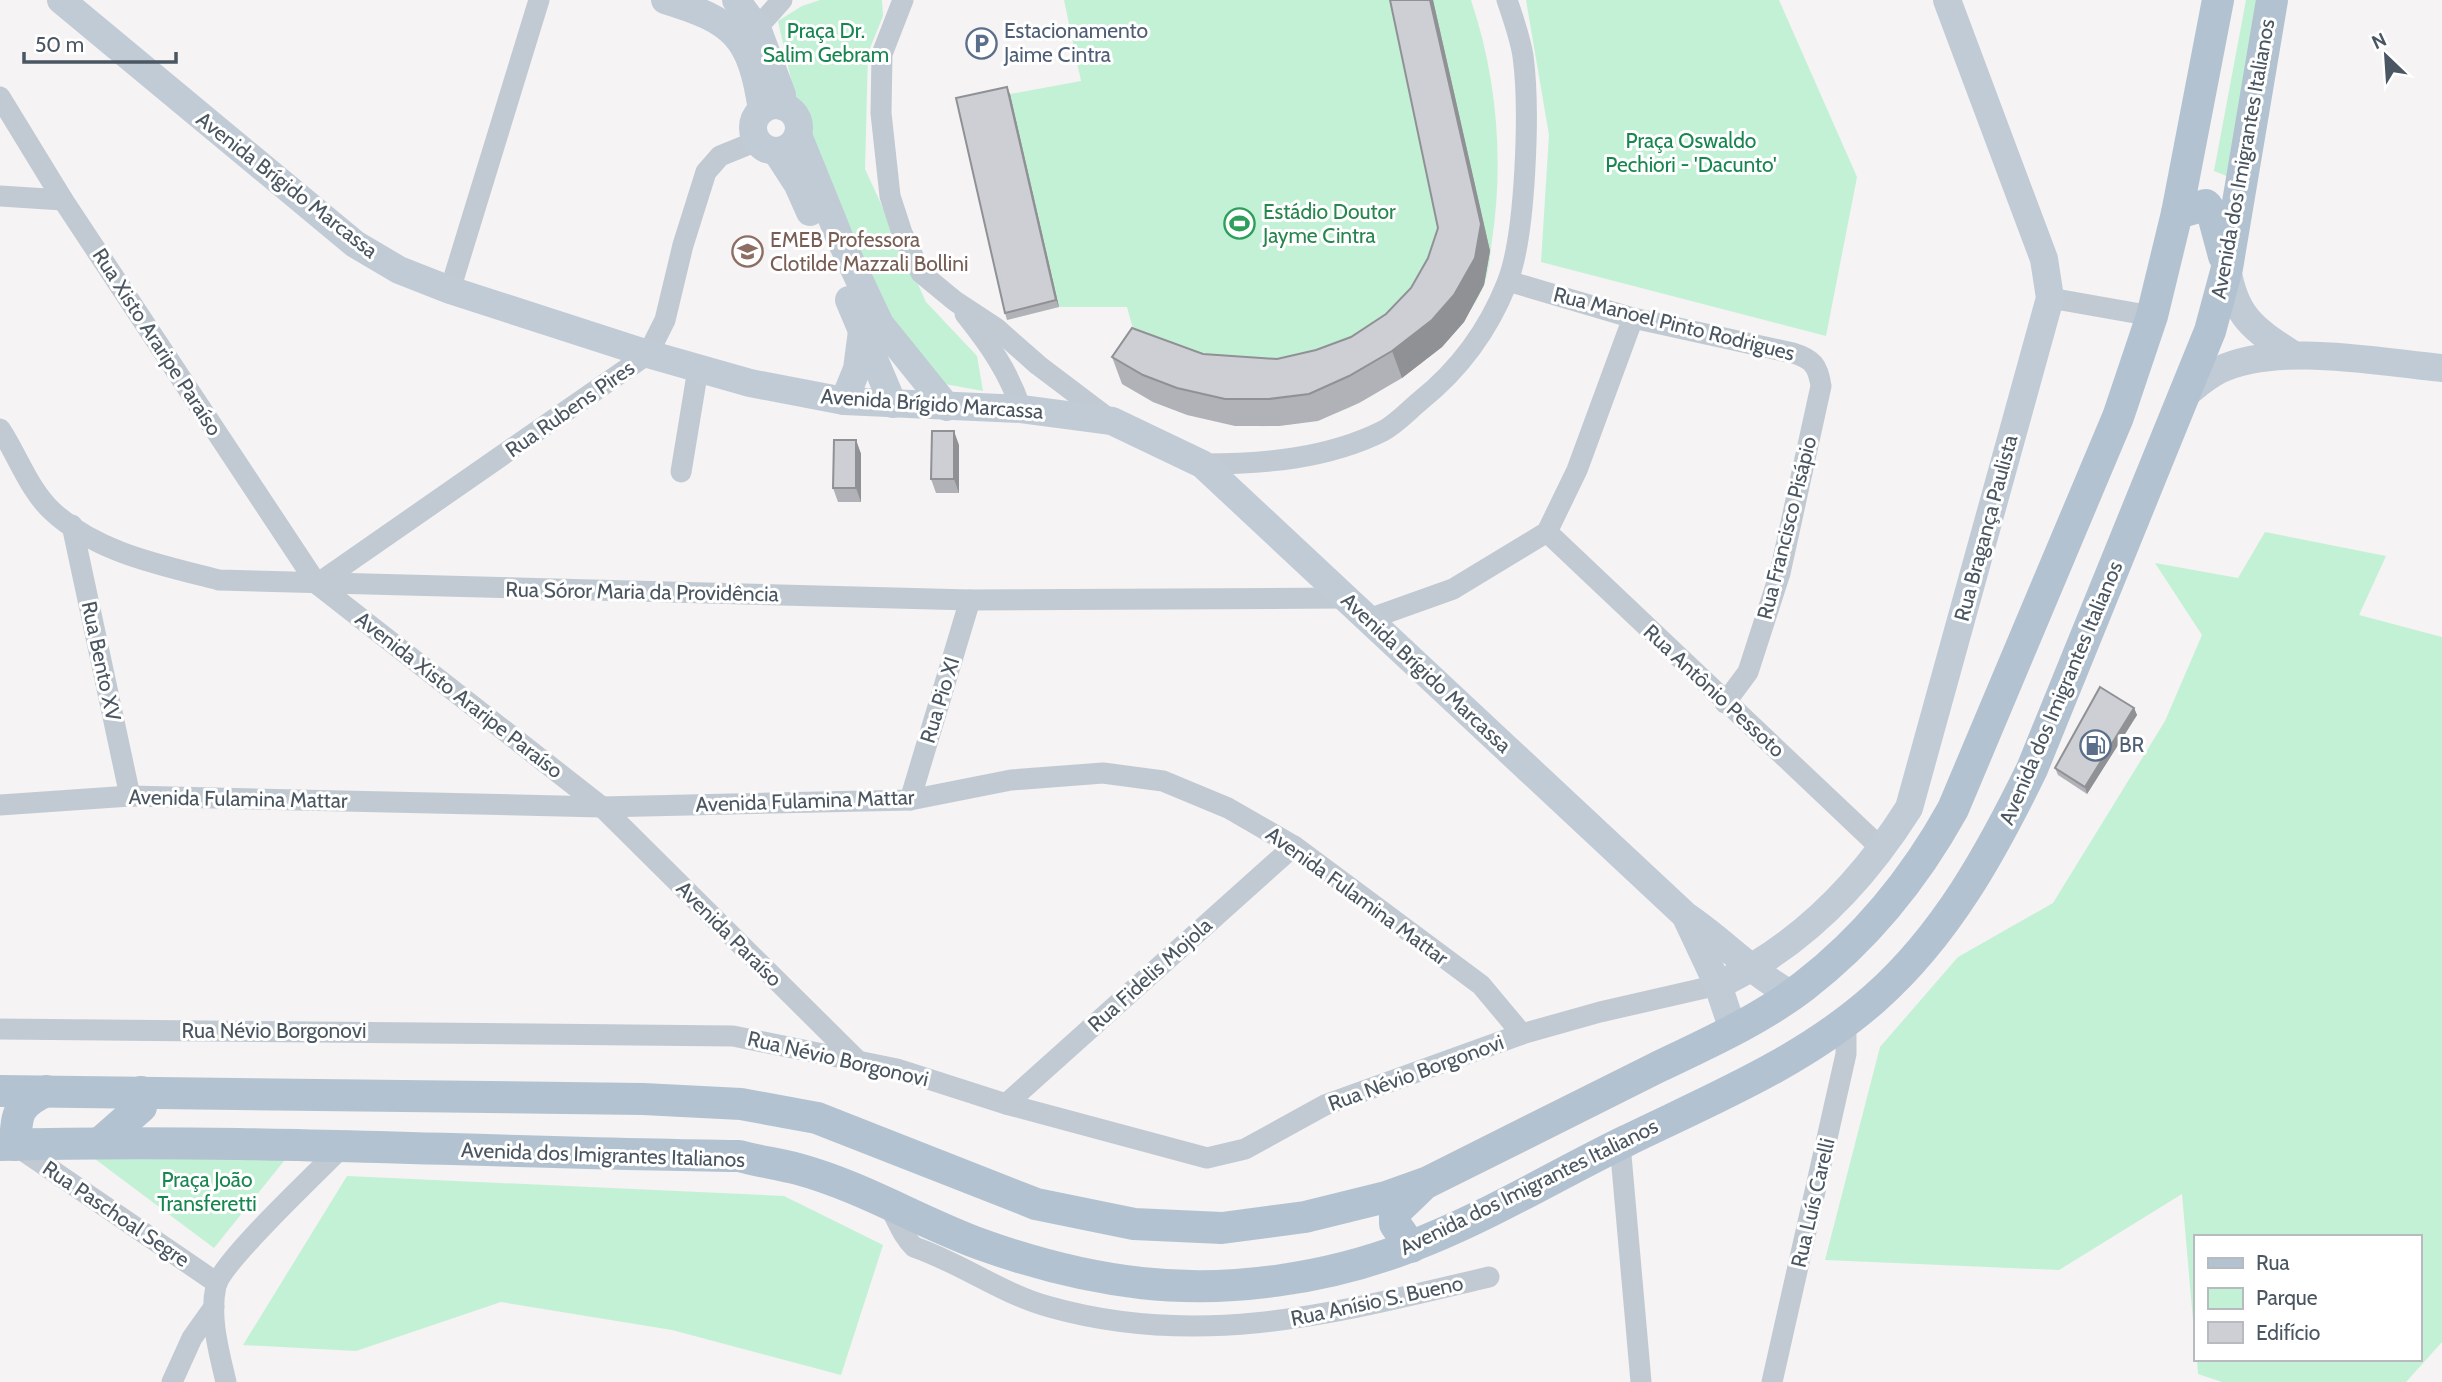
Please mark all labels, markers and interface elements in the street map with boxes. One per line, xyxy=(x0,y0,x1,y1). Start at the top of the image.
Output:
street label: Avenida dos Imigrantes Italianos xyxy=(2206,17,2280,301)
park label: Praça Dr. Salim Gebram xyxy=(763,18,889,67)
place label: Estacionamento Jaime Cintra xyxy=(1003,18,1148,67)
scale bar xyxy=(24,21,177,65)
north arrow xyxy=(2351,21,2421,91)
parking icon: Estacionamento Jaime Cintra xyxy=(964,26,998,60)
text: N xyxy=(2368,28,2390,54)
text: 50 m xyxy=(35,32,84,57)
street label: Avenida Brígido Marcassa xyxy=(192,106,383,263)
park label: Praça Oswaldo Pechiori - 'Dacunto' xyxy=(1605,128,1777,177)
place label: Estádio Doutor Jayme Cintra xyxy=(1262,199,1396,248)
sports icon: Estádio Doutor Jayme Cintra xyxy=(1223,207,1257,241)
place label: EMEB Professora Clotilde Mazzali Bollini xyxy=(770,227,968,276)
school or university icon: EMEB Professora Clotilde Mazzali Bollini xyxy=(730,235,764,269)
street label: Rua Xisto Araripe Paraíso xyxy=(87,243,227,440)
street label: Rua Manoel Pinto Rodrigues xyxy=(1551,281,1798,366)
street label: Rua Rubens Pires xyxy=(501,355,639,462)
street label: Avenida Brígido Marcassa xyxy=(820,383,1044,424)
street label: Rua Bragança Paulista xyxy=(1949,432,2022,624)
street label: Rua Francisco Pisápio xyxy=(1752,434,1821,622)
street label: Avenida dos Imigrantes Italianos xyxy=(1994,557,2128,828)
street label: Rua Sóror Maria da Providência xyxy=(505,577,779,606)
street label: Avenida Brígido Marcassa xyxy=(1336,587,1516,758)
street label: Rua Bento XV xyxy=(77,599,126,723)
street label: Avenida Xisto Araripe Paraíso xyxy=(351,606,568,783)
street label: Rua Antônio Pessoto xyxy=(1639,619,1790,762)
street label: Rua Pio XI xyxy=(915,654,964,746)
fuel station icon: BR xyxy=(2079,728,2113,762)
place label: BR xyxy=(2119,732,2145,757)
street label: Avenida Fulamina Mattar xyxy=(128,784,348,813)
street label: Avenida Fulamina Mattar xyxy=(695,784,915,817)
street label: Avenida Fulamina Mattar xyxy=(1261,821,1454,970)
street label: Avenida Paraíso xyxy=(671,876,787,992)
street label: Rua Fidelis Mojola xyxy=(1083,912,1217,1038)
street label: Rua Névio Borgonovi xyxy=(182,1018,366,1043)
street label: Rua Névio Borgonovi xyxy=(745,1026,931,1091)
street label: Rua Névio Borgonovi xyxy=(1325,1029,1507,1116)
street label: Avenida dos Imigrantes Italianos xyxy=(1396,1113,1662,1260)
street label: Rua Luís Carelli xyxy=(1785,1136,1840,1270)
street label: Avenida dos Imigrantes Italianos xyxy=(461,1137,746,1172)
street label: Rua Paschoal Segre xyxy=(38,1155,195,1272)
park label: Praça João Transferetti xyxy=(157,1167,257,1216)
legend xyxy=(2194,1235,2421,1361)
text: Rua xyxy=(2256,1250,2290,1275)
street label: Rua Anísio S. Bueno xyxy=(1288,1270,1465,1331)
text: Parque xyxy=(2256,1285,2318,1310)
text: Edifício xyxy=(2256,1320,2320,1345)

